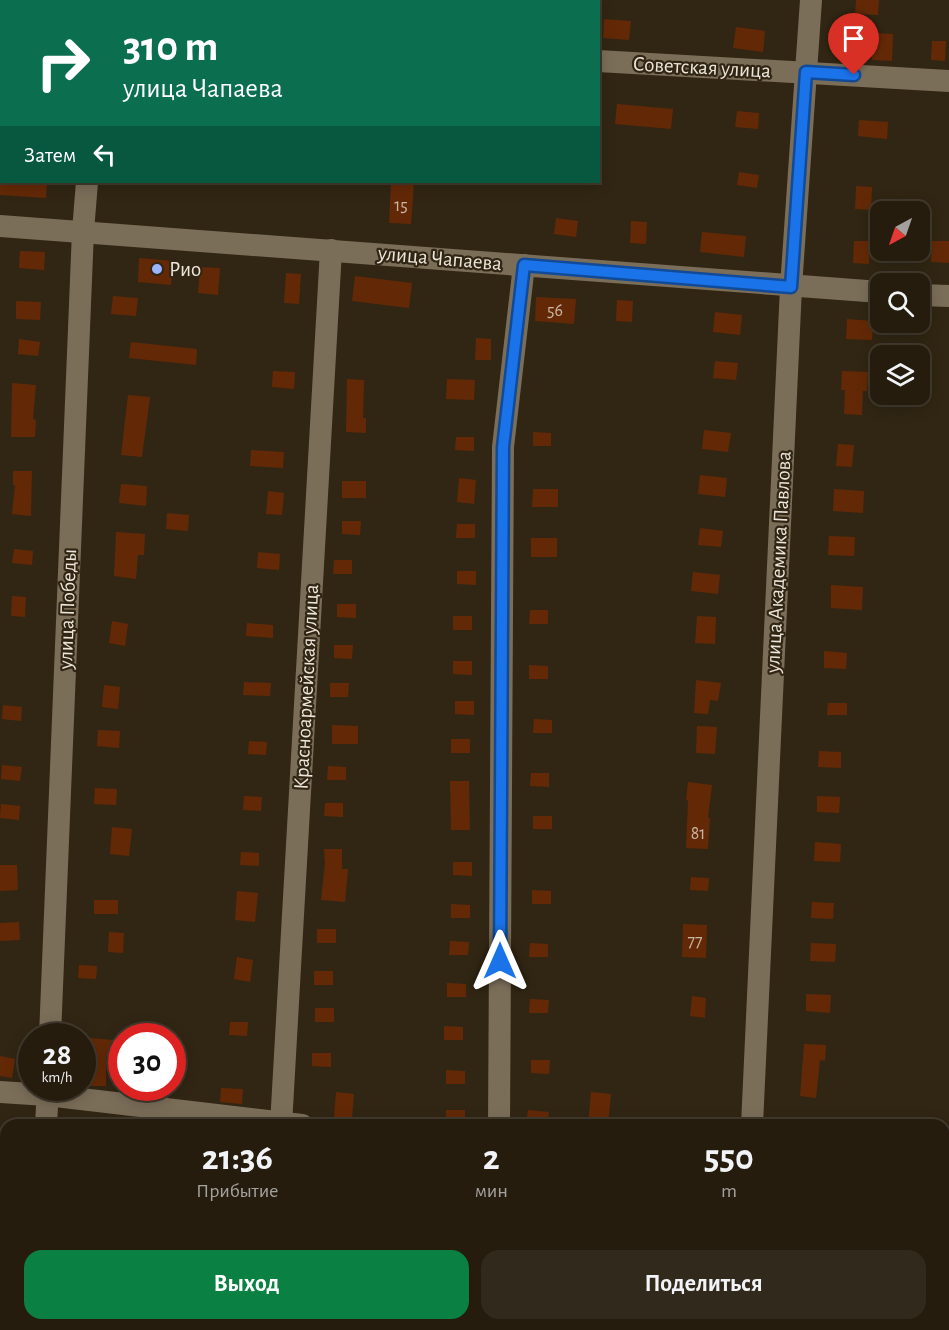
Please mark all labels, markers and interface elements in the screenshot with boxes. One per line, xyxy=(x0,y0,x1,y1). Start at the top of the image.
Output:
pin xyxy=(828,13,879,75)
icon: arrive xyxy=(837,22,870,55)
icon: right xyxy=(24,24,102,102)
text: 310 m xyxy=(123,26,218,68)
street label: Советская улица xyxy=(632,53,772,82)
text: улица Чапаева xyxy=(123,75,283,102)
icon: left xyxy=(88,138,121,171)
text: Затем xyxy=(24,144,76,166)
house number: 15 xyxy=(394,197,408,215)
north arrow xyxy=(870,201,930,261)
map controls xyxy=(870,201,930,405)
street label: улица Чапаева xyxy=(376,243,503,274)
place label: Рио xyxy=(169,259,201,280)
marker: Рио xyxy=(150,262,164,276)
button: search xyxy=(870,273,930,333)
house number: 56 xyxy=(547,302,563,320)
button: layers xyxy=(870,345,930,405)
street label: улица Академика Павлова xyxy=(762,450,795,675)
street label: улица Победы xyxy=(55,548,80,671)
street label: Красноармейская улица xyxy=(291,583,322,790)
house number: 81 xyxy=(691,825,705,843)
position arrow xyxy=(468,929,532,993)
house number: 77 xyxy=(687,933,703,951)
speed limit sign: 30 xyxy=(108,1023,186,1101)
text: 28 xyxy=(43,1040,71,1070)
text: km/h xyxy=(42,1070,72,1085)
text: 21:36 xyxy=(202,1140,273,1176)
text: 2 xyxy=(483,1140,500,1176)
text: 550 xyxy=(704,1140,754,1176)
text: Прибытие xyxy=(196,1181,279,1201)
text: мин xyxy=(475,1181,508,1201)
text: m xyxy=(721,1181,737,1201)
button: Выход xyxy=(24,1250,469,1319)
button: Поделиться xyxy=(481,1250,926,1319)

